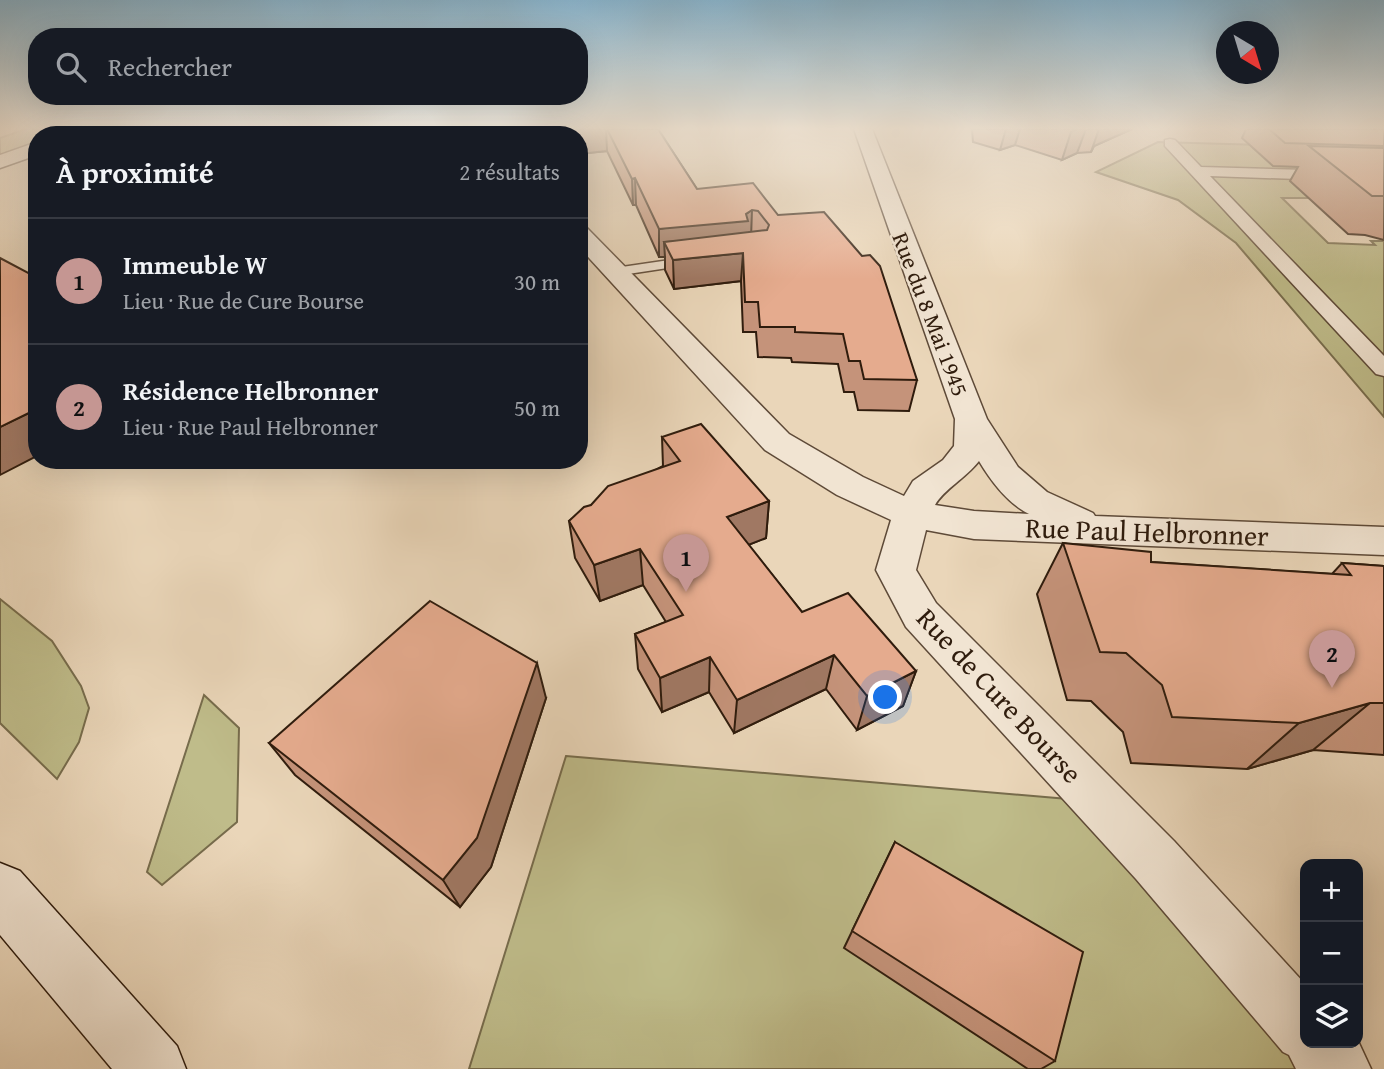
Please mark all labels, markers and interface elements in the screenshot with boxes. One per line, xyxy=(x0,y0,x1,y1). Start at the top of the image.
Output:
north arrow xyxy=(1216,21,1279,84)
search box xyxy=(28,28,588,105)
text: Rechercher xyxy=(108,47,232,86)
icon: search xyxy=(52,48,90,86)
text: À proximité xyxy=(56,150,214,194)
text: 2 résultats xyxy=(459,155,560,188)
street label: Rue du 8 Mai 1945 xyxy=(885,227,977,401)
text: Immeuble W xyxy=(123,245,267,284)
text: 1 xyxy=(73,265,85,298)
text: 30 m xyxy=(514,265,560,298)
text: Lieu · Rue de Cure Bourse xyxy=(123,284,364,317)
text: Résidence Helbronner xyxy=(123,371,379,410)
text: 2 xyxy=(73,391,85,424)
text: 50 m xyxy=(514,391,560,424)
text: Lieu · Rue Paul Helbronner xyxy=(123,410,378,443)
street label: Rue Paul Helbronner xyxy=(1025,506,1270,556)
pin: 1 xyxy=(663,534,709,592)
street label: Rue de Cure Bourse xyxy=(908,598,1092,792)
pin: 2 xyxy=(1309,630,1355,688)
your location xyxy=(868,680,902,714)
map controls xyxy=(1300,859,1363,1048)
button: + xyxy=(1300,859,1363,922)
button: − xyxy=(1300,922,1363,985)
button: layers xyxy=(1300,985,1363,1048)

